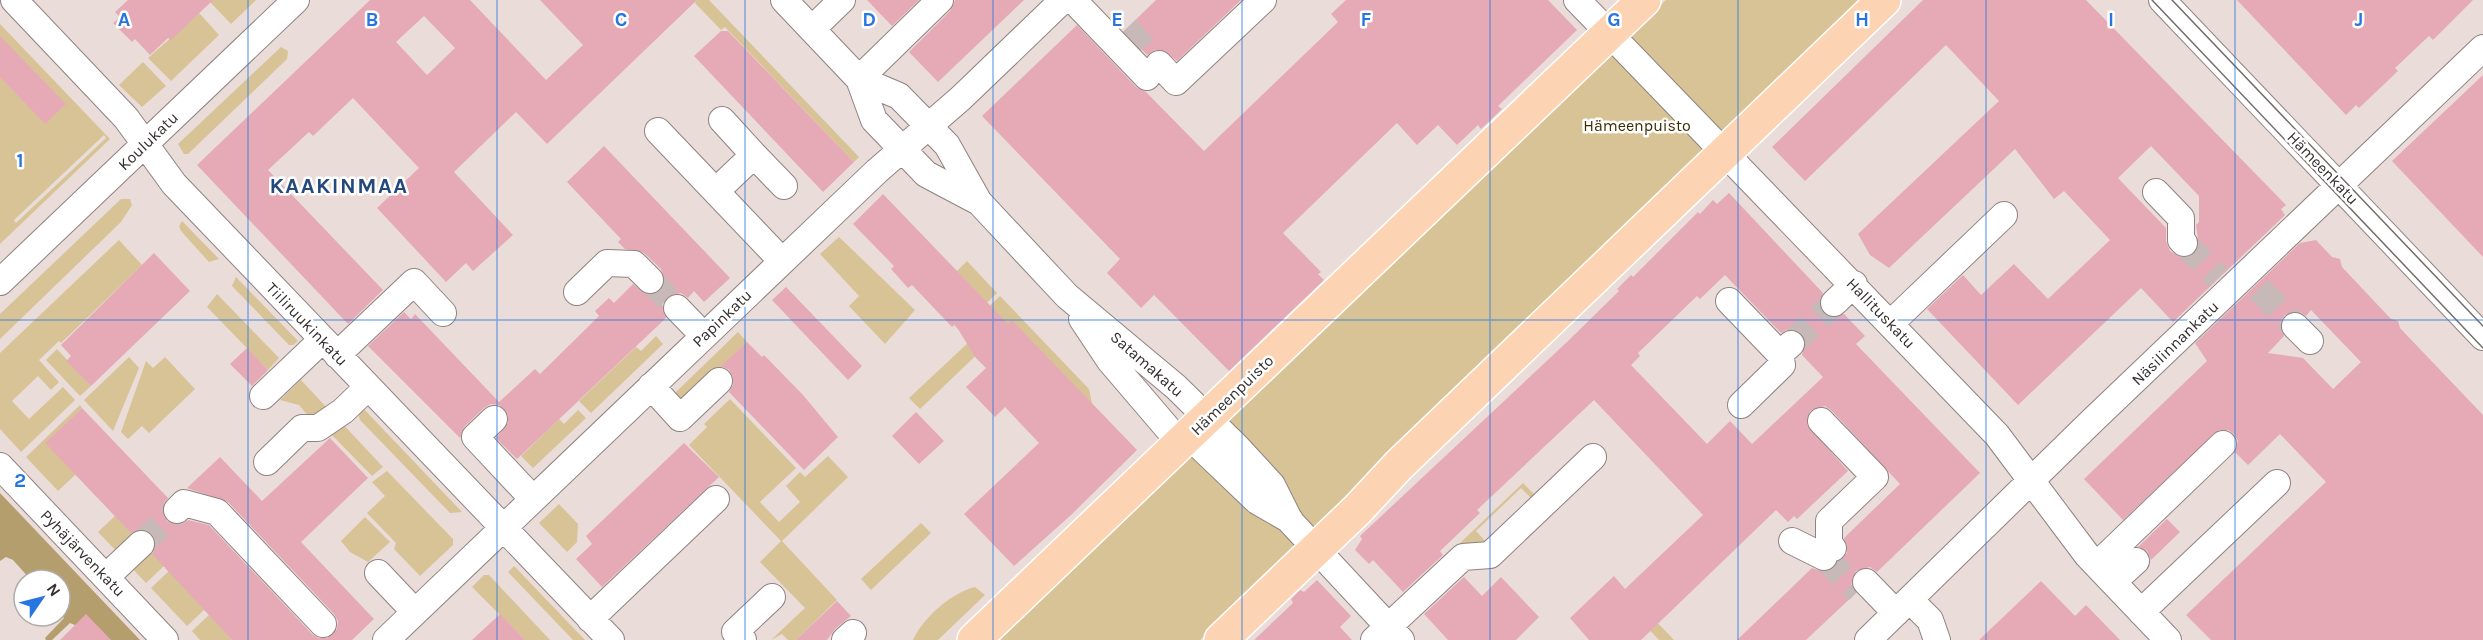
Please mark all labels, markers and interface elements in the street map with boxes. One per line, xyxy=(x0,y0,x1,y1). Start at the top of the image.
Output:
text: A xyxy=(118,8,131,31)
text: B xyxy=(366,8,378,31)
text: C xyxy=(615,8,627,31)
text: D xyxy=(862,8,876,31)
text: E xyxy=(1111,8,1123,31)
text: F xyxy=(1361,8,1372,31)
text: G xyxy=(1607,8,1621,31)
text: H xyxy=(1855,8,1869,31)
text: I xyxy=(2108,8,2114,31)
text: J xyxy=(2355,8,2363,31)
street label: Koulukatu xyxy=(114,108,182,174)
park label: Hämeenpuisto xyxy=(1583,116,1691,135)
street label: Hämeenkatu xyxy=(2283,128,2363,208)
text: 1 xyxy=(16,149,24,172)
district label: KAAKINMAA xyxy=(269,173,409,199)
street label: Hallituskatu xyxy=(1843,274,1919,352)
street label: Tiiliruukinkatu xyxy=(262,278,352,370)
street label: Papinkatu xyxy=(688,285,756,351)
street label: Näsilinnankatu xyxy=(2128,297,2222,389)
street label: Satamakatu xyxy=(1107,327,1187,401)
street label: Hämeenpuisto xyxy=(1187,351,1277,439)
text: 2 xyxy=(14,469,26,492)
street label: Pyhäjärvenkatu xyxy=(37,505,129,601)
north arrow xyxy=(12,568,72,628)
text: N xyxy=(43,580,65,600)

